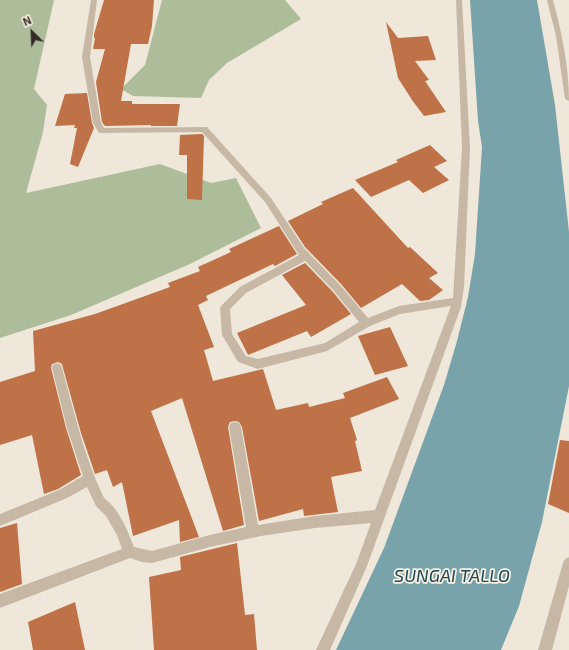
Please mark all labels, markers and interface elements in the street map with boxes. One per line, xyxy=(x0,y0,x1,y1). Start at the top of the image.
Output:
north arrow xyxy=(12,12,52,52)
text: N xyxy=(21,13,33,28)
water label: SUNGAI TALLO xyxy=(394,565,510,587)

